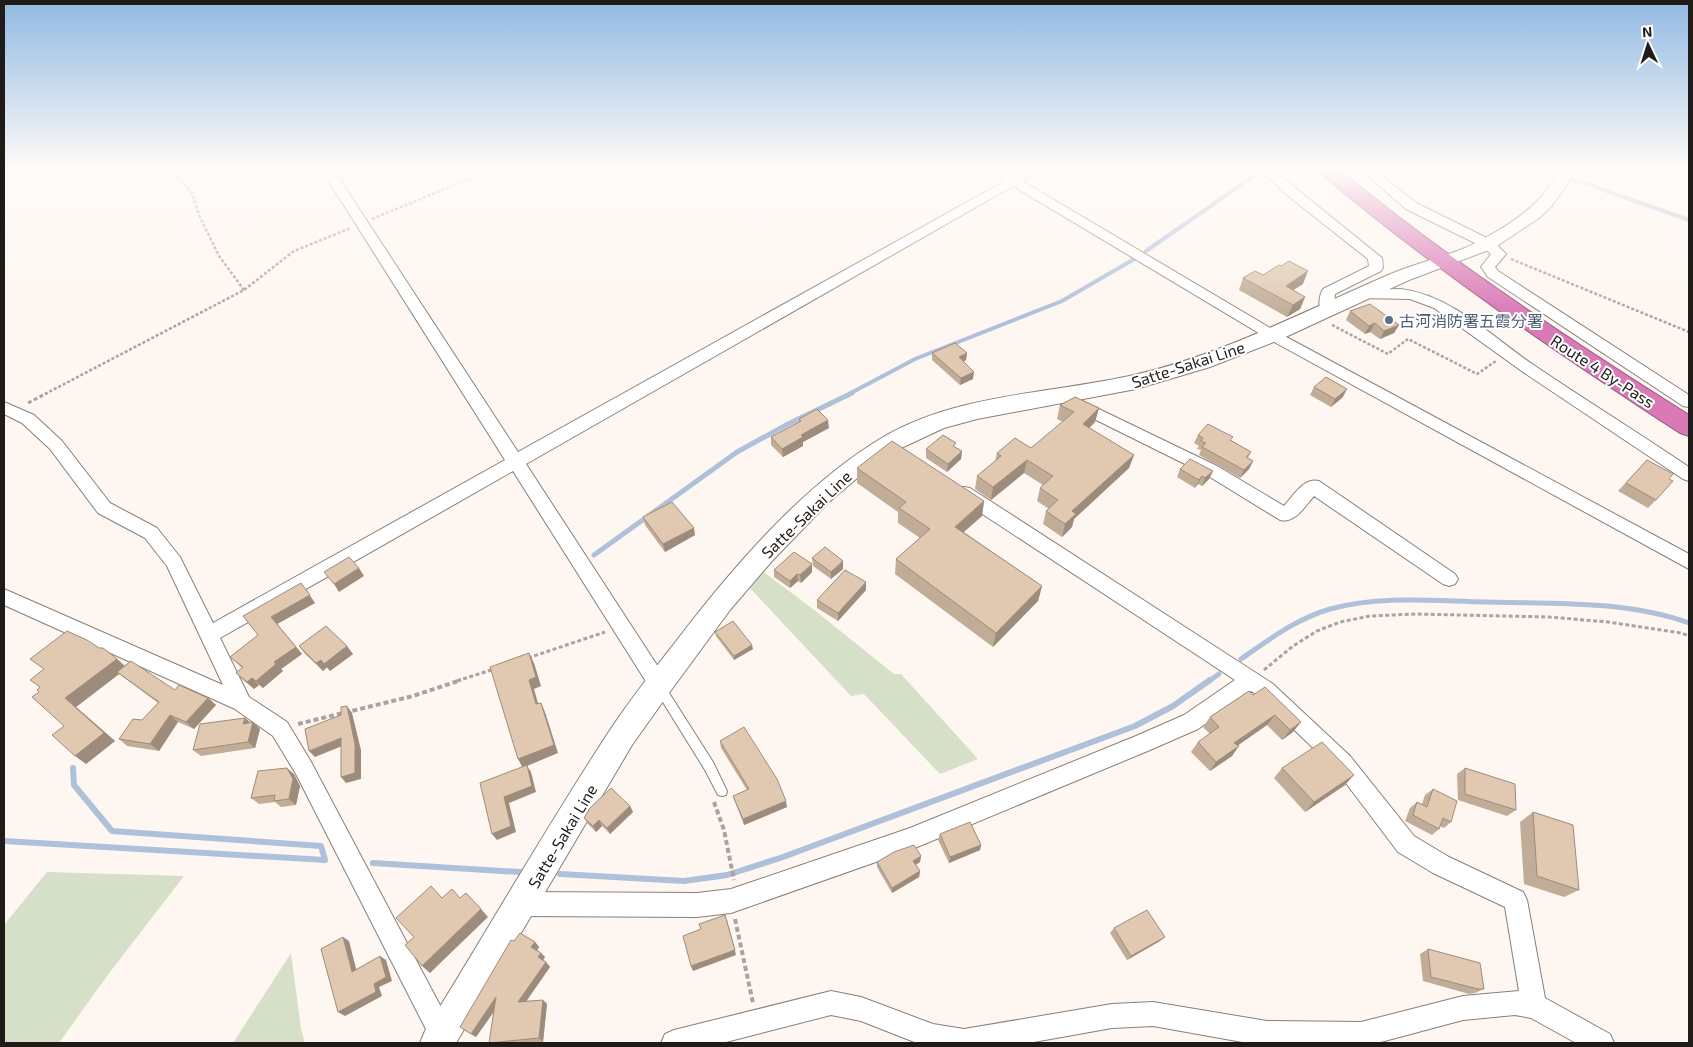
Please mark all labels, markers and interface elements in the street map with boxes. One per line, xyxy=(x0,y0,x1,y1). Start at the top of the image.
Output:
north arrow xyxy=(1623,20,1673,70)
text: N xyxy=(1641,23,1653,40)
place label: 古河消防署五霞分署 xyxy=(1399,311,1543,330)
marker: 古河消防署五霞分署 xyxy=(1383,314,1395,326)
street label: Route 4 By-Pass xyxy=(1548,330,1658,412)
street label: Satte-Sakai Line xyxy=(1129,337,1247,391)
street label: Satte-Sakai Line xyxy=(757,466,855,562)
street label: Satte-Sakai Line xyxy=(524,781,600,891)

